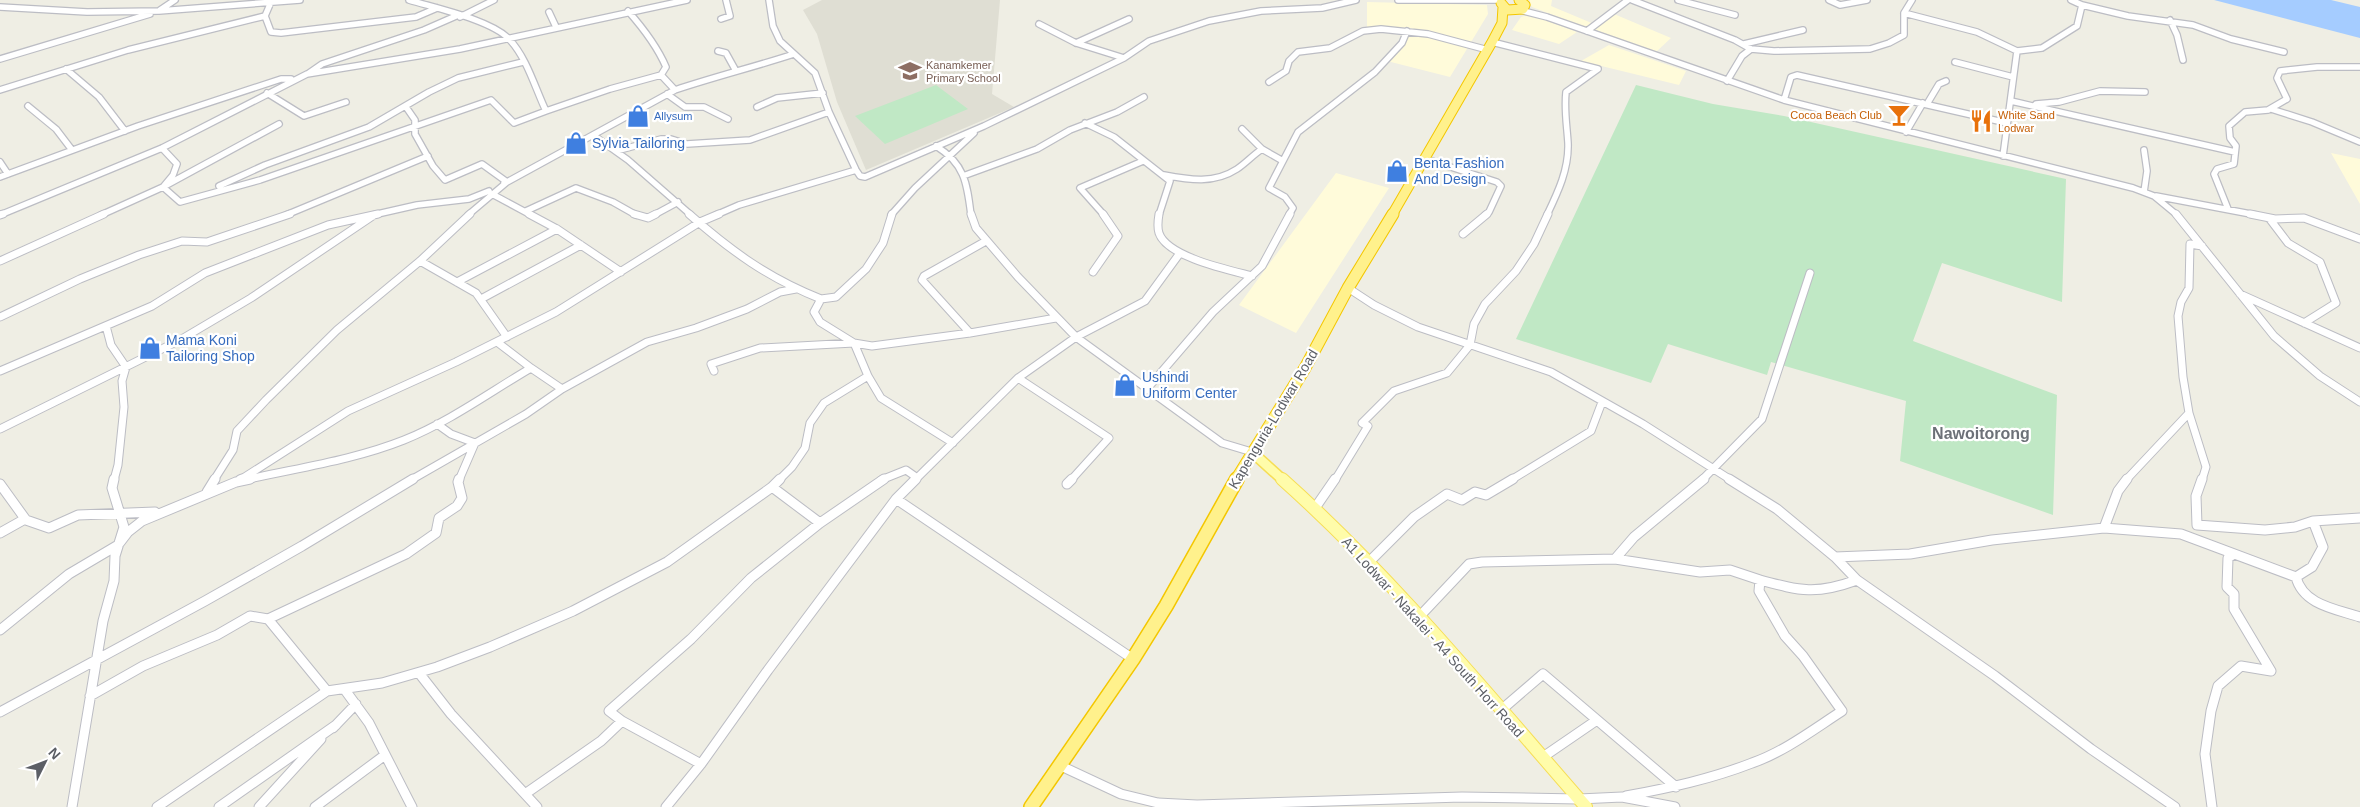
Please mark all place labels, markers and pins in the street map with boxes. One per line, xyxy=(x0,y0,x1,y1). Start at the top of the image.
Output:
school or university icon: Kanamkemer Primary School xyxy=(897,58,923,84)
place label: Kanamkemer Primary School xyxy=(926,59,1001,84)
bar icon: Cocoa Beach Club xyxy=(1886,102,1912,128)
shop icon: Allysum xyxy=(625,103,651,129)
restaurant icon: White Sand Lodwar xyxy=(1968,108,1994,134)
place label: Cocoa Beach Club xyxy=(1790,109,1882,121)
place label: White Sand Lodwar xyxy=(1998,109,2055,134)
place label: Allysum xyxy=(654,110,693,122)
shop icon: Sylvia Tailoring xyxy=(563,130,589,156)
place label: Sylvia Tailoring xyxy=(592,135,685,151)
place label: Benta Fashion And Design xyxy=(1414,155,1504,187)
shop icon: Benta Fashion And Design xyxy=(1384,158,1410,184)
place label: Mama Koni Tailoring Shop xyxy=(166,332,255,364)
shop icon: Mama Koni Tailoring Shop xyxy=(137,335,163,361)
place label: Ushindi Uniform Center xyxy=(1142,369,1237,401)
shop icon: Ushindi Uniform Center xyxy=(1112,372,1138,398)

